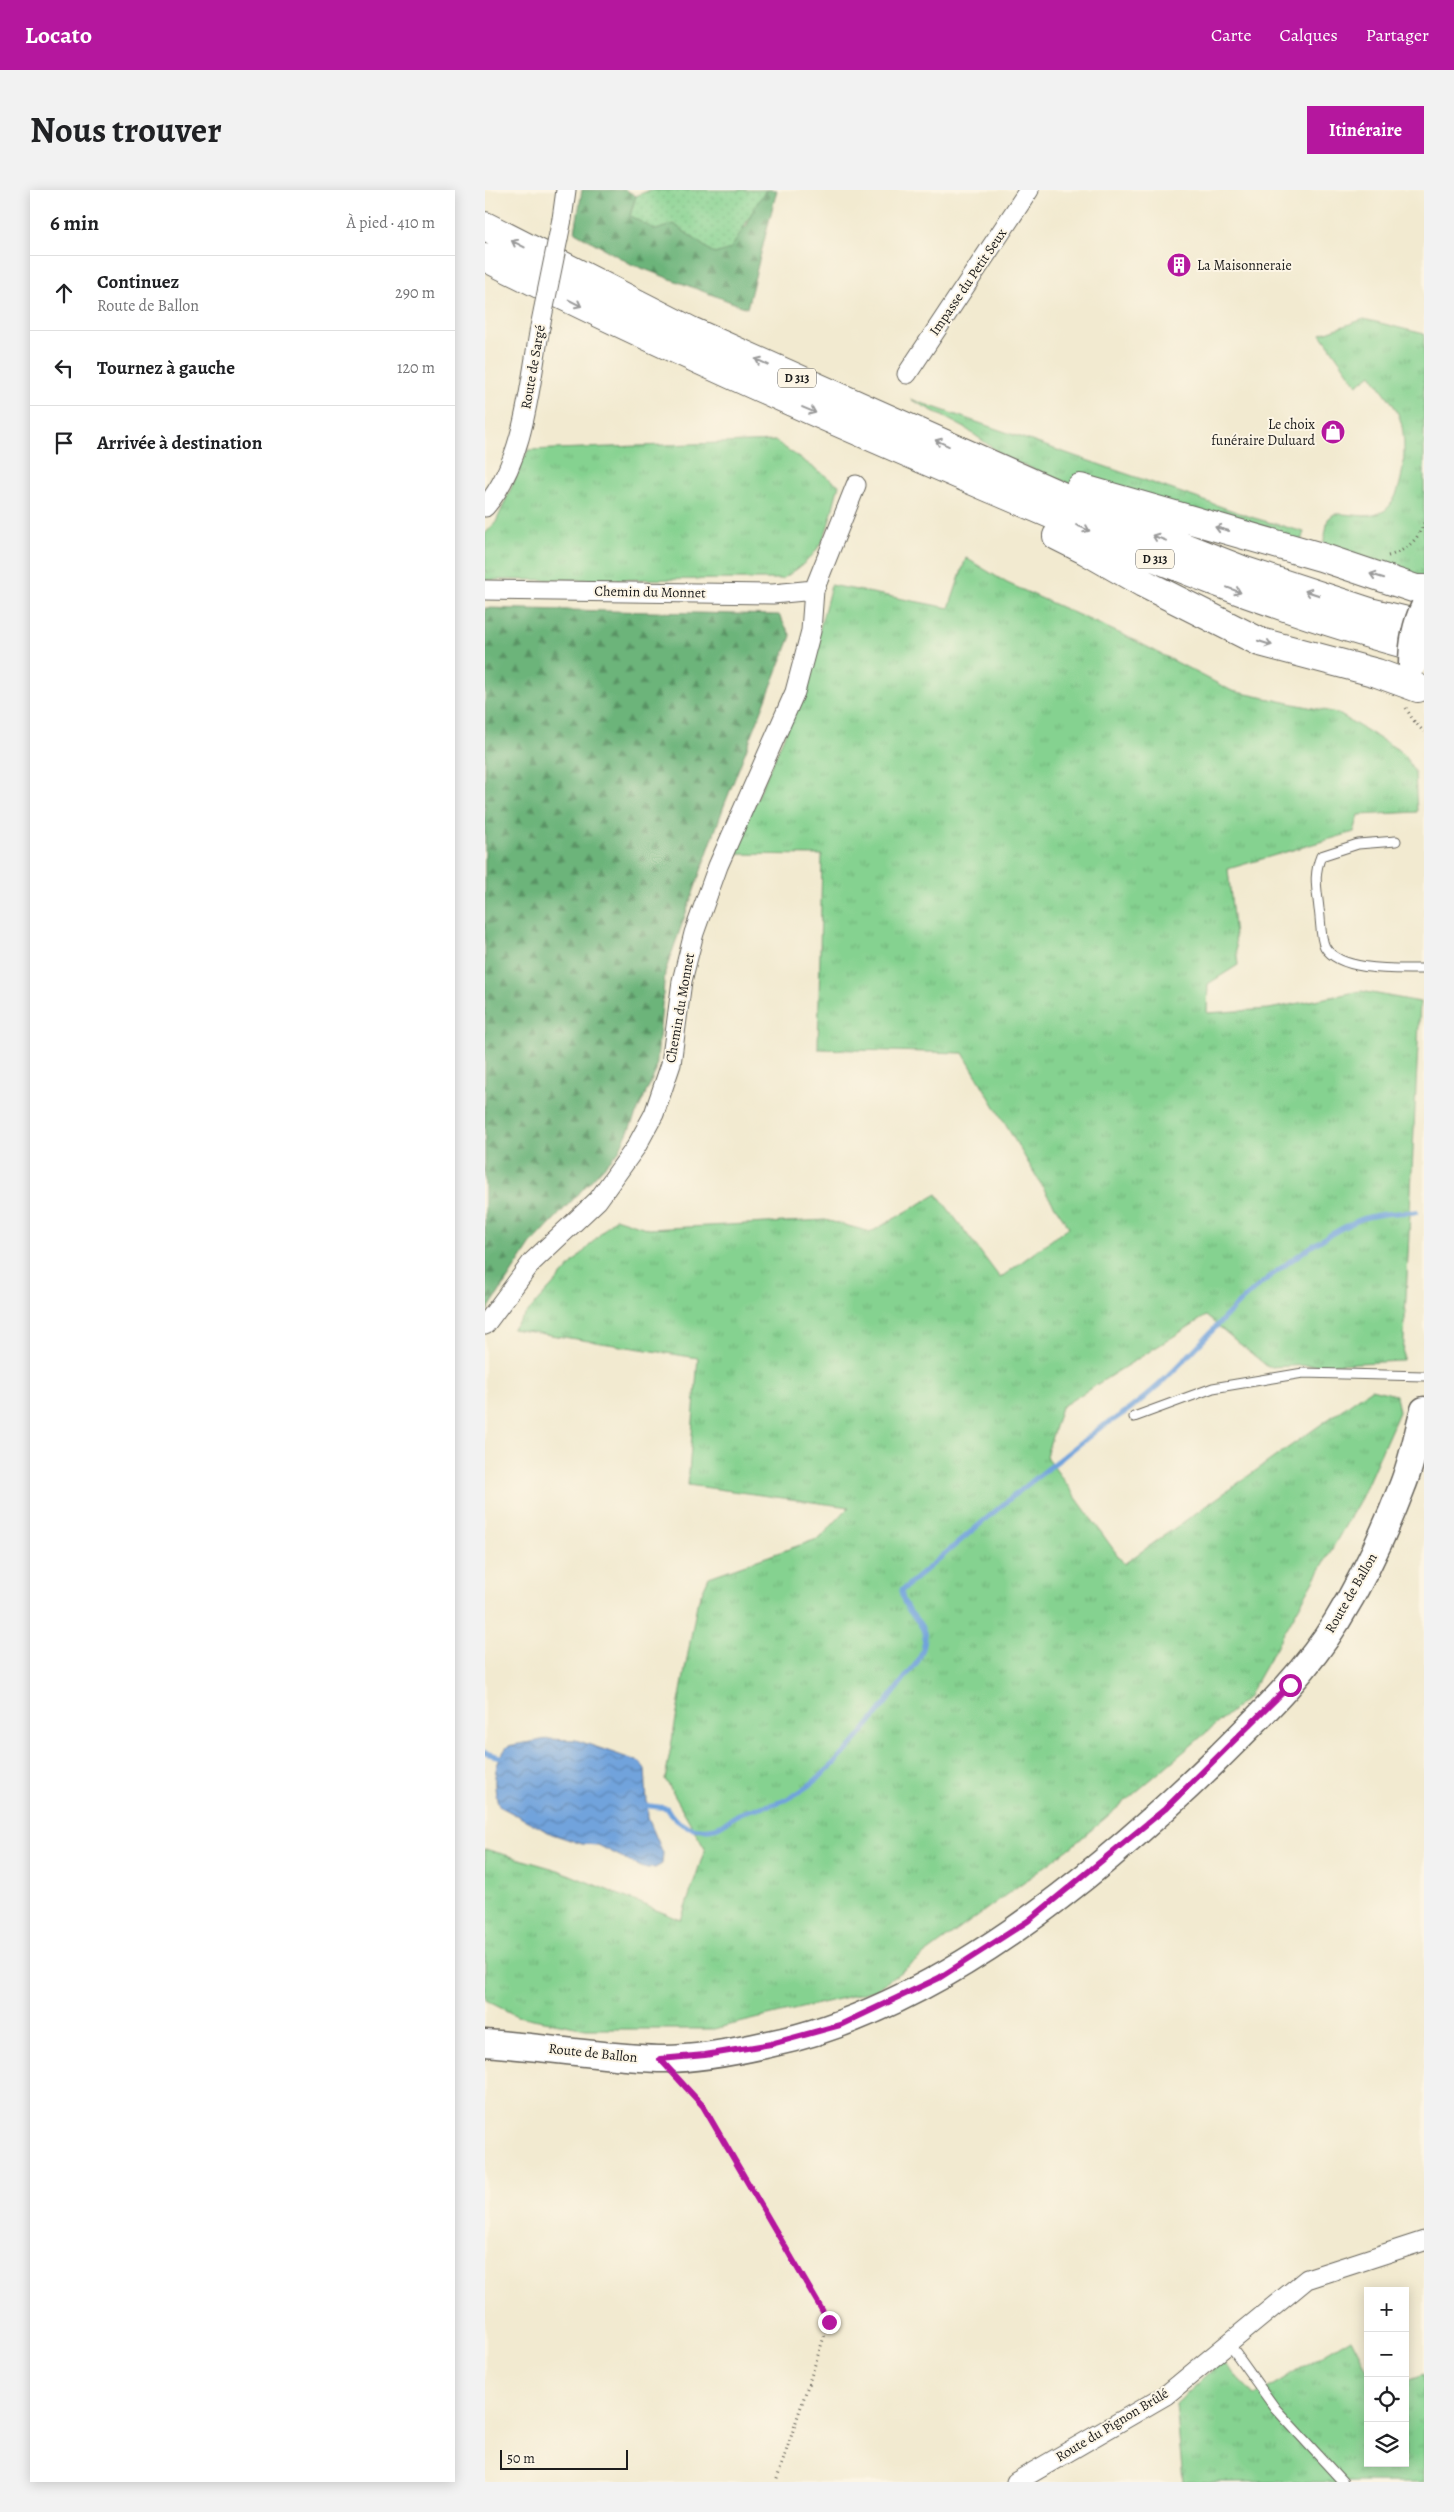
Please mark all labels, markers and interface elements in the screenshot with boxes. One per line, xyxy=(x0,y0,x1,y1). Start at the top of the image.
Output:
text: Locato xyxy=(25,19,92,51)
text: Carte xyxy=(1211,23,1251,47)
text: Calques xyxy=(1279,23,1338,47)
text: Partager xyxy=(1366,23,1429,47)
text: Nous trouver xyxy=(30,106,222,154)
button: Itinéraire xyxy=(1307,106,1424,154)
text: 6 min xyxy=(50,209,99,237)
text: À pied · 410 m xyxy=(347,212,435,234)
street label: Impasse du Petit Seux xyxy=(925,224,1011,339)
one-way arrow xyxy=(511,239,526,249)
building icon: La Maisonneraie xyxy=(1166,252,1192,278)
place label: La Maisonneraie xyxy=(1197,256,1292,275)
text: Continuez xyxy=(97,269,179,295)
icon: ahead xyxy=(50,279,78,307)
text: 290 m xyxy=(395,282,435,304)
text: Route de Ballon xyxy=(97,295,199,317)
one-way arrow xyxy=(568,298,583,308)
street label: Route de Sargé xyxy=(516,323,550,411)
icon: left xyxy=(50,354,78,382)
text: Tournez à gauche xyxy=(97,355,235,381)
text: 120 m xyxy=(397,357,435,379)
one-way arrow xyxy=(755,357,770,367)
road number: D 313 xyxy=(778,368,816,388)
one-way arrow xyxy=(801,406,816,416)
place label: Le choix funéraire Duluard xyxy=(1211,415,1315,450)
shop icon: Le choix funéraire Duluard xyxy=(1320,419,1346,445)
icon: arrive xyxy=(50,429,78,457)
text: Arrivée à destination xyxy=(97,430,262,456)
one-way arrow xyxy=(935,438,950,447)
one-way arrow xyxy=(1214,524,1230,533)
one-way arrow xyxy=(1076,525,1091,534)
one-way arrow xyxy=(1152,532,1167,542)
road number: D 313 xyxy=(1136,549,1174,568)
one-way arrow xyxy=(1369,571,1385,581)
street label: Chemin du Monnet xyxy=(594,582,706,602)
one-way arrow xyxy=(1226,586,1241,595)
one-way arrow xyxy=(1304,587,1320,597)
one-way arrow xyxy=(1257,639,1272,648)
street label: Chemin du Monnet xyxy=(661,951,699,1064)
street label: Route de Ballon xyxy=(1320,1549,1382,1636)
route start xyxy=(1279,1674,1302,1697)
street label: Route de Ballon xyxy=(548,2039,639,2067)
map controls xyxy=(1364,2287,1409,2467)
button: + xyxy=(1364,2287,1409,2332)
route end xyxy=(818,2311,841,2334)
button: − xyxy=(1364,2332,1409,2377)
button: locate xyxy=(1364,2377,1409,2422)
street label: Route du Pignon Brûlé xyxy=(1052,2384,1172,2466)
button: layers xyxy=(1364,2422,1409,2467)
scale bar xyxy=(500,2447,627,2470)
text: 50 m xyxy=(507,2449,535,2468)

